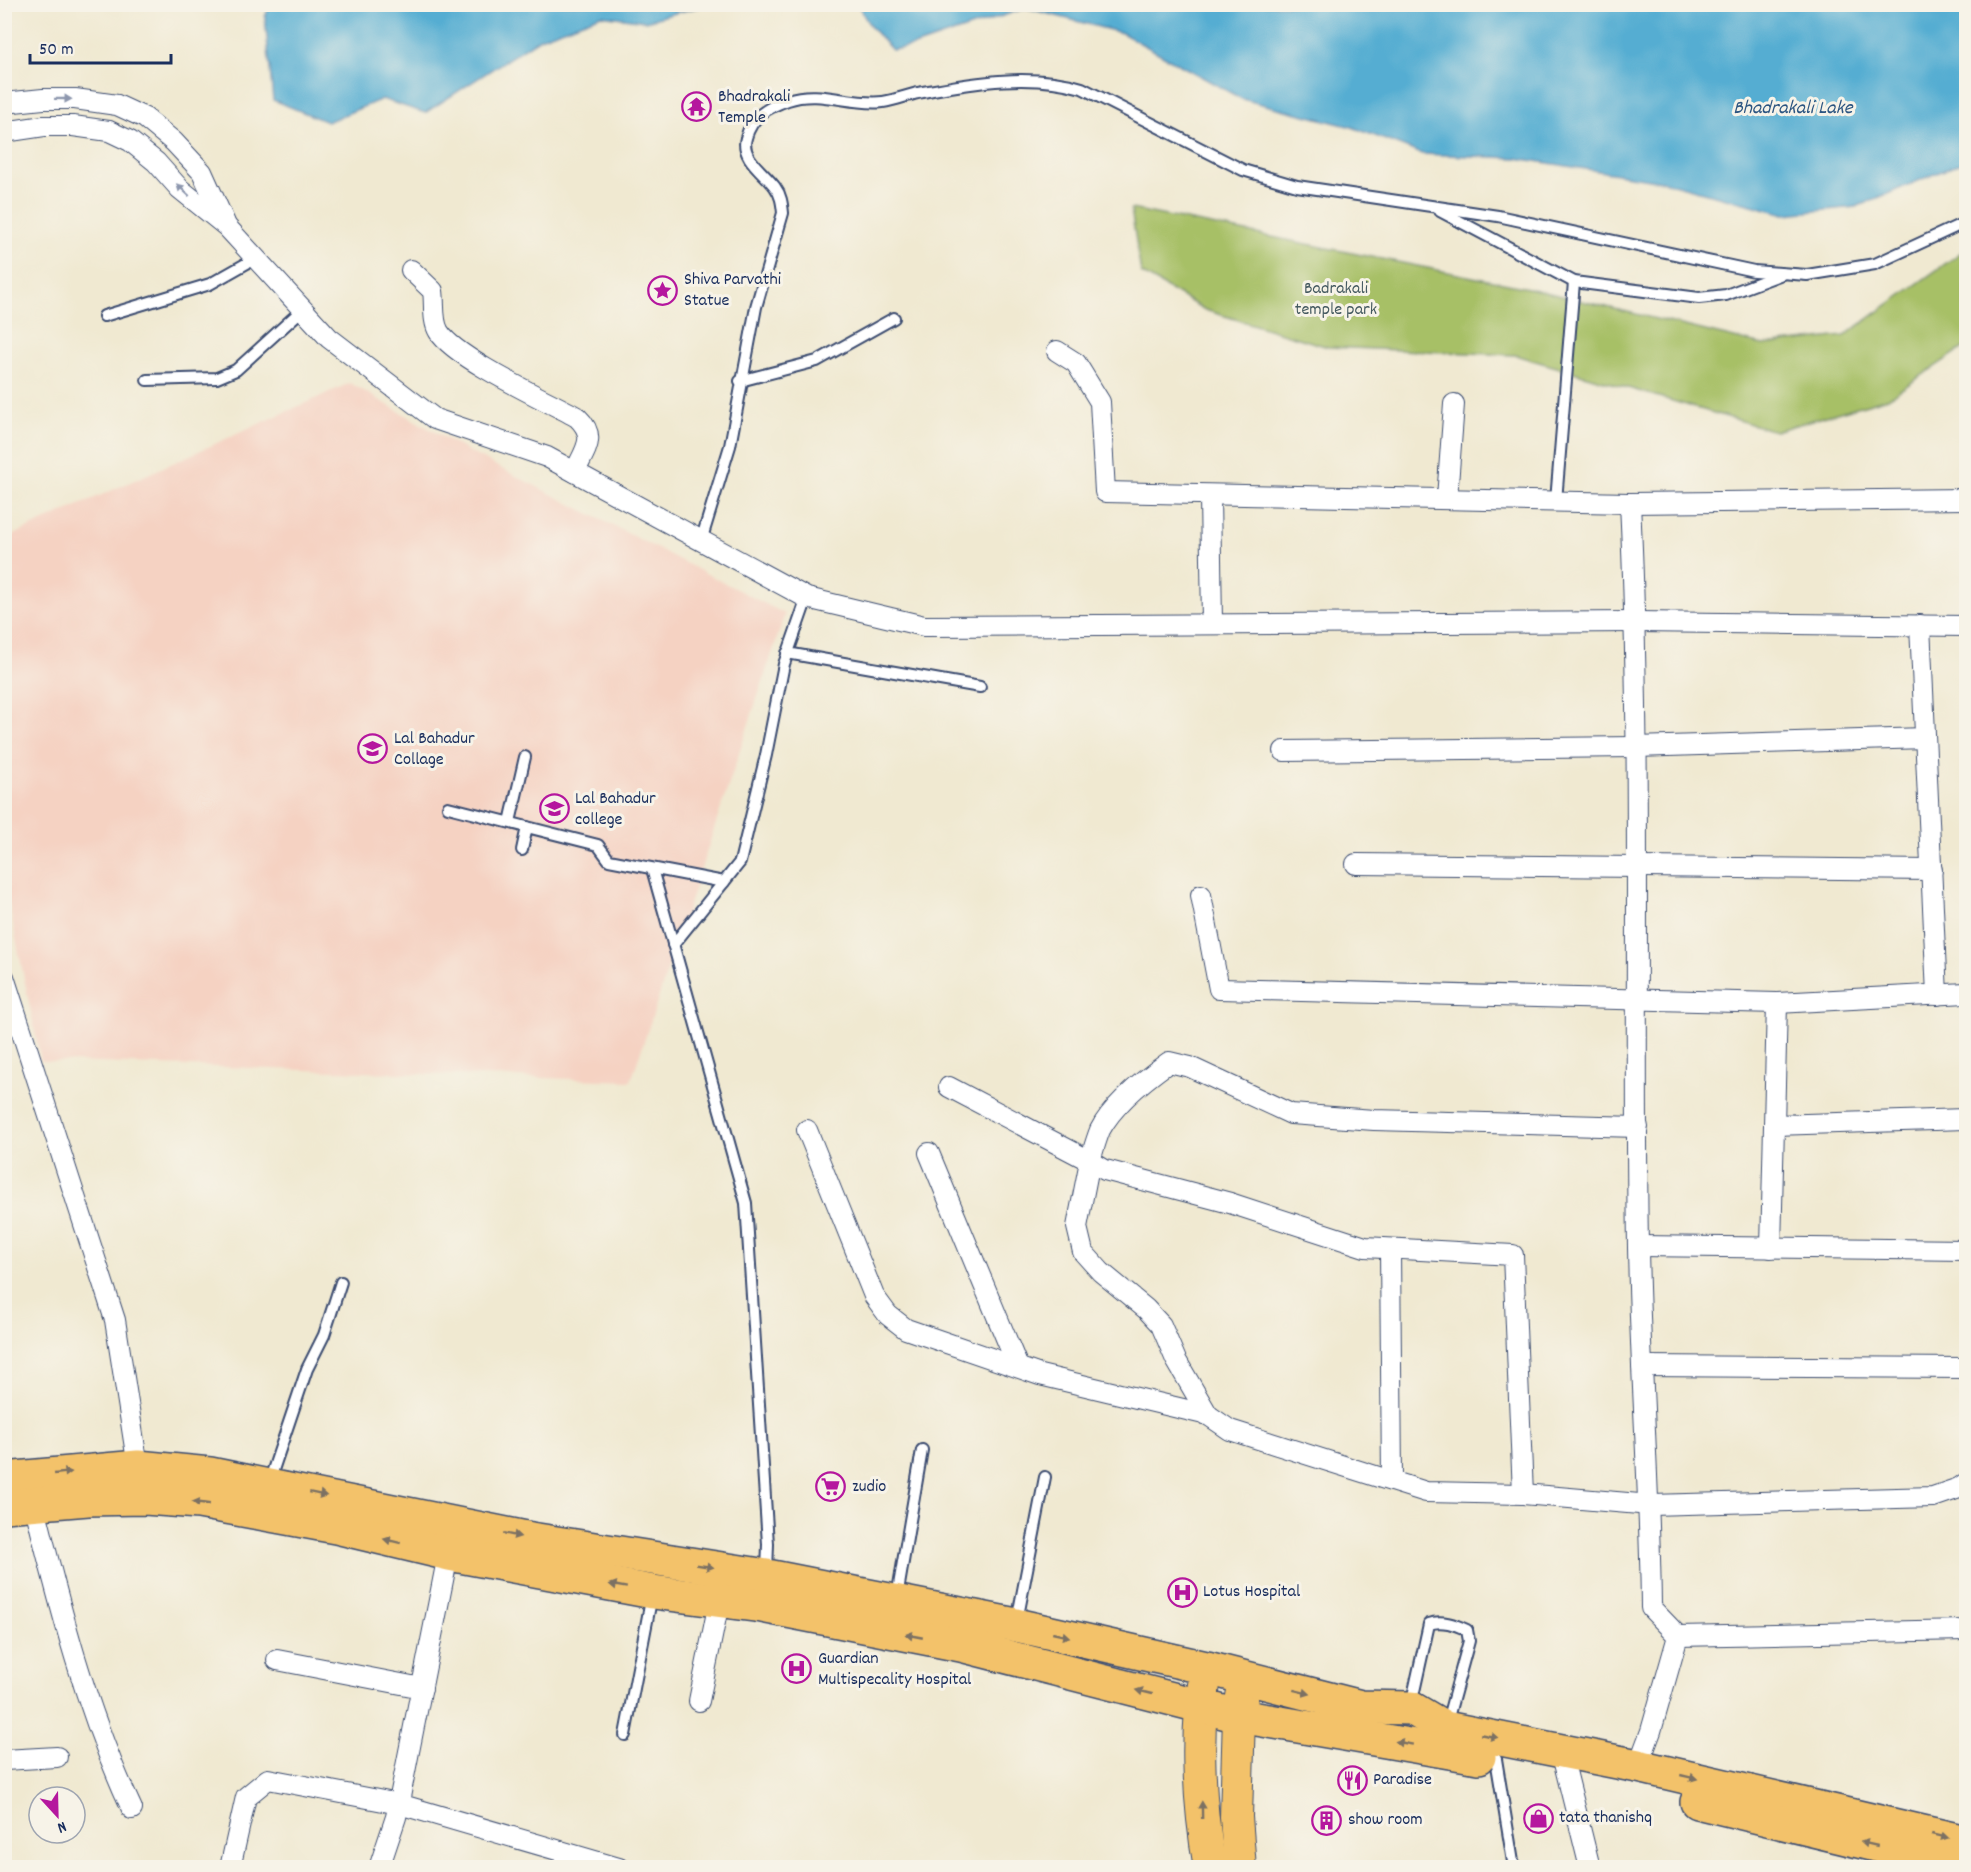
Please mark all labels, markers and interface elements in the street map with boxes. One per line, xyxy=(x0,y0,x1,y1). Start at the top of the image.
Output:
scale bar xyxy=(30,27,171,65)
text: 50 m xyxy=(39,38,74,63)
place label: Bhadrakali Temple xyxy=(718,85,790,131)
temple icon: Bhadrakali Temple xyxy=(681,91,713,123)
one-way arrow xyxy=(53,94,72,104)
water label: Bhadrakali Lake xyxy=(1733,95,1854,123)
one-way arrow xyxy=(175,183,190,197)
place label: Shiva Parvathi Statue xyxy=(684,268,781,314)
place icon: Shiva Parvathi Statue xyxy=(647,274,679,306)
park label: Badrakali temple park xyxy=(1295,277,1377,323)
place label: Lal Bahadur Collage xyxy=(394,727,475,773)
school or university icon: Lal Bahadur Collage xyxy=(357,733,389,765)
place label: Lal Bahadur college xyxy=(575,787,656,833)
school or university icon: Lal Bahadur college xyxy=(538,793,570,825)
one-way arrow xyxy=(53,1468,72,1477)
supermarket icon: zudio xyxy=(815,1471,847,1503)
place label: zudio xyxy=(852,1475,886,1500)
one-way arrow xyxy=(309,1490,328,1499)
one-way arrow xyxy=(191,1498,210,1507)
one-way arrow xyxy=(503,1531,522,1540)
one-way arrow xyxy=(383,1535,401,1545)
one-way arrow xyxy=(695,1562,714,1571)
hospital icon: Lotus Hospital xyxy=(1166,1576,1198,1608)
place label: Lotus Hospital xyxy=(1203,1580,1301,1605)
one-way arrow xyxy=(609,1581,628,1590)
one-way arrow xyxy=(904,1631,923,1640)
one-way arrow xyxy=(1052,1631,1070,1641)
place label: Guardian Multispecality Hospital xyxy=(818,1647,972,1693)
hospital icon: Guardian Multispecality Hospital xyxy=(781,1653,813,1685)
one-way arrow xyxy=(1135,1687,1153,1697)
one-way arrow xyxy=(1293,1688,1311,1697)
one-way arrow xyxy=(1480,1732,1499,1741)
one-way arrow xyxy=(1395,1738,1414,1747)
restaurant icon: Paradise xyxy=(1336,1764,1368,1796)
place label: Paradise xyxy=(1373,1768,1432,1793)
one-way arrow xyxy=(1680,1773,1698,1783)
north arrow xyxy=(27,1785,87,1845)
one-way arrow xyxy=(1197,1800,1207,1819)
shop icon: tata thanishq xyxy=(1522,1802,1554,1834)
building icon: show room xyxy=(1311,1804,1343,1836)
place label: tata thanishq xyxy=(1559,1806,1652,1831)
place label: show room xyxy=(1348,1808,1423,1833)
text: N xyxy=(54,1814,70,1839)
one-way arrow xyxy=(1931,1832,1949,1842)
one-way arrow xyxy=(1860,1838,1878,1848)

